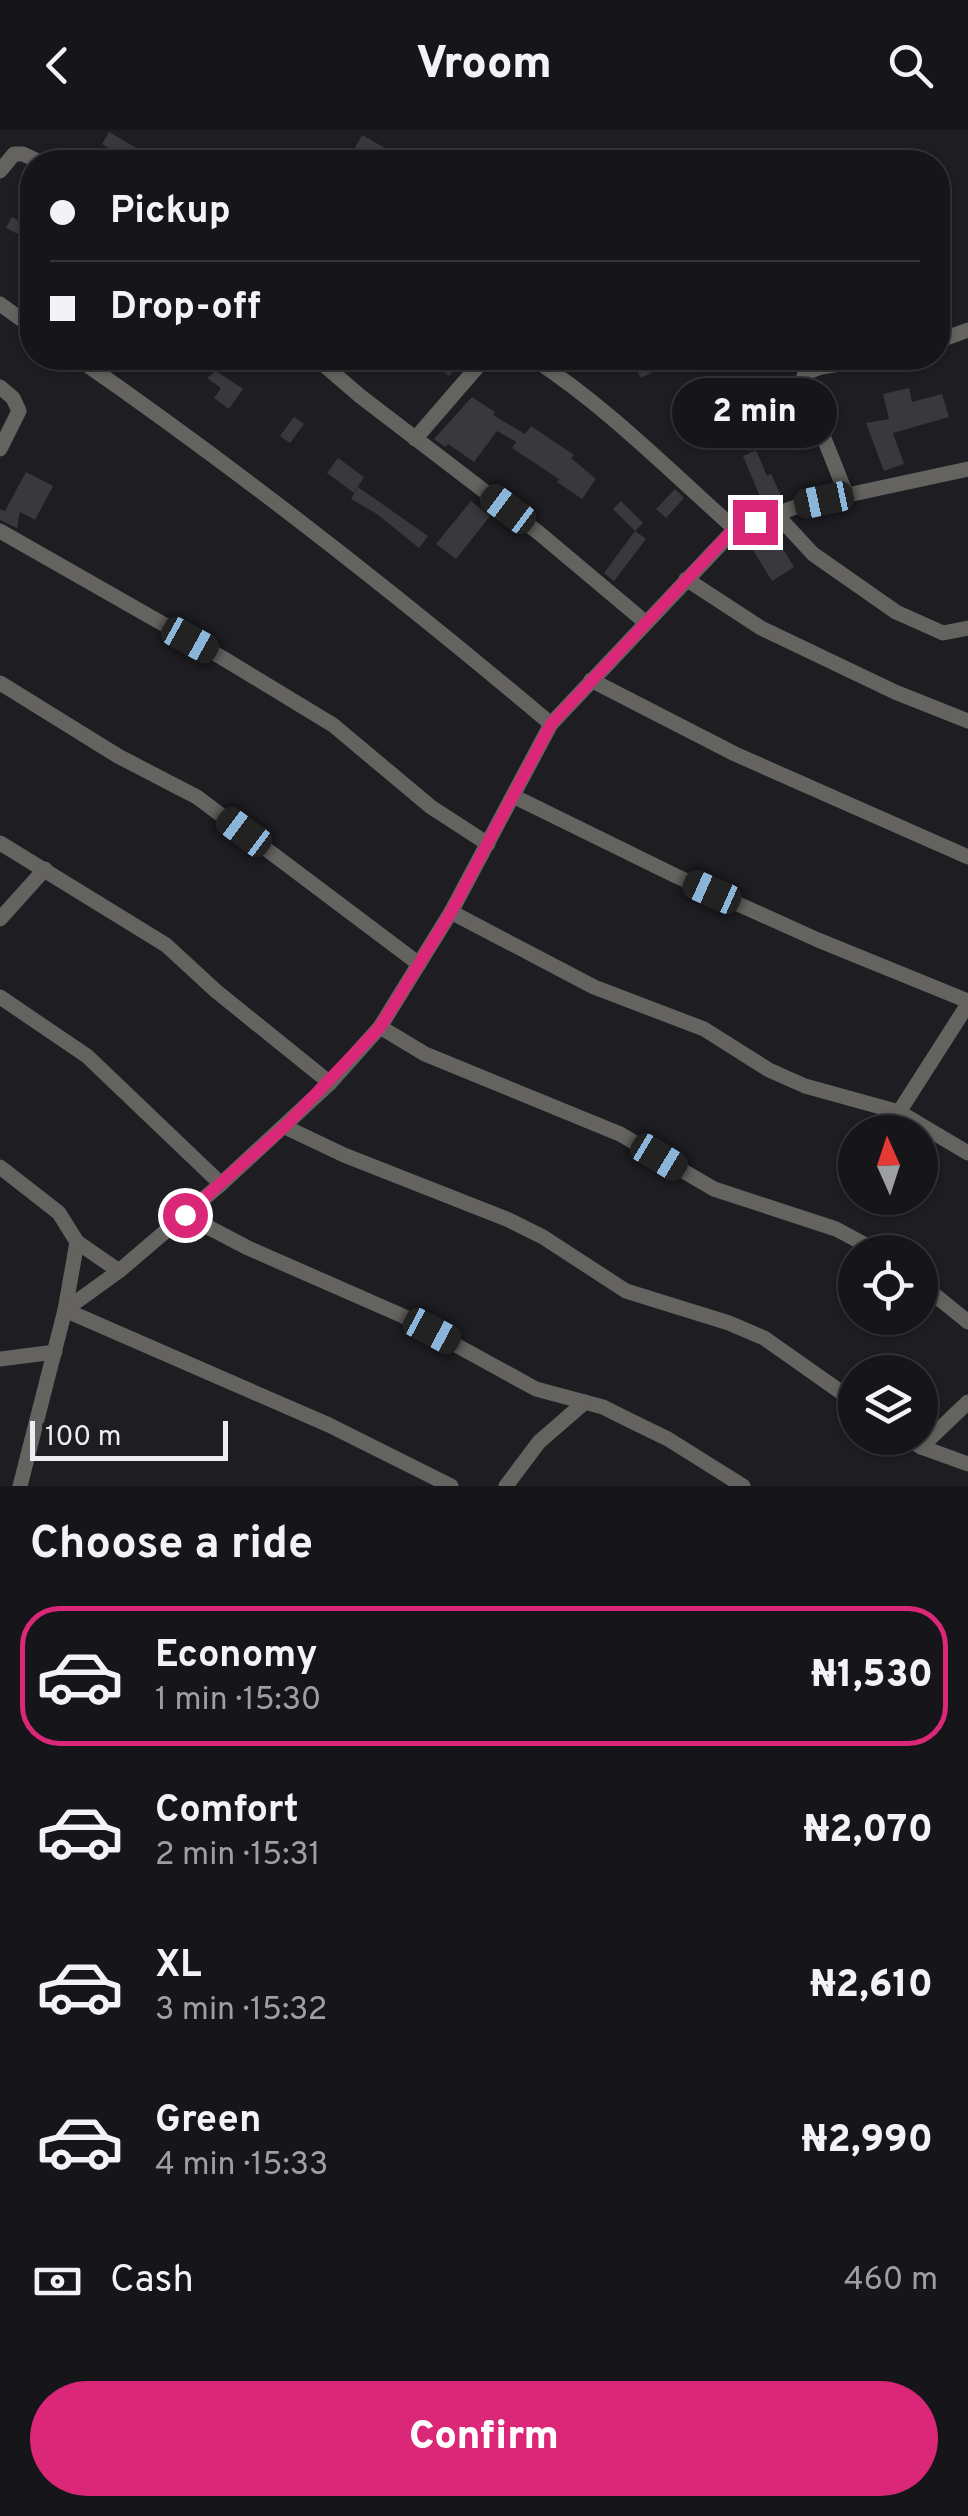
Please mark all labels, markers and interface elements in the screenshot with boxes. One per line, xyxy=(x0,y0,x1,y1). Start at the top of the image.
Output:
text: Vroom xyxy=(416,37,552,94)
icon: back xyxy=(30,38,85,93)
icon: search xyxy=(883,38,938,93)
text: Pickup xyxy=(110,188,231,237)
text: Drop-off xyxy=(110,284,261,333)
callout: 2 min xyxy=(672,377,838,447)
text: 2 min xyxy=(712,393,797,433)
car xyxy=(475,479,541,539)
car xyxy=(792,479,856,521)
route end xyxy=(733,500,778,545)
car xyxy=(156,612,224,668)
car xyxy=(211,802,277,862)
car xyxy=(678,866,746,918)
north arrow xyxy=(838,1115,938,1215)
map controls xyxy=(838,1115,938,1455)
car xyxy=(626,1129,692,1185)
route start xyxy=(163,1193,208,1238)
button: locate xyxy=(838,1235,938,1335)
car xyxy=(398,1304,466,1358)
button: layers xyxy=(838,1355,938,1455)
scale bar xyxy=(30,1416,228,1460)
text: 100 m xyxy=(45,1420,121,1456)
text: Choose a ride xyxy=(30,1517,313,1574)
icon: car xyxy=(35,1631,125,1721)
text: Economy xyxy=(155,1632,317,1681)
text: ₦1,530 xyxy=(811,1652,933,1701)
text: 1 min · 15:30 xyxy=(155,1681,321,1721)
icon: car xyxy=(35,1786,125,1876)
text: Comfort xyxy=(155,1787,299,1836)
text: ₦2,070 xyxy=(803,1807,933,1856)
text: 2 min · 15:31 xyxy=(155,1836,321,1876)
icon: car xyxy=(35,1941,125,2031)
text: XL xyxy=(155,1942,202,1991)
text: ₦2,610 xyxy=(810,1962,933,2011)
text: 3 min · 15:32 xyxy=(155,1991,327,2031)
icon: car xyxy=(35,2096,125,2186)
text: Green xyxy=(155,2097,261,2146)
text: ₦2,990 xyxy=(802,2117,933,2166)
text: 4 min · 15:33 xyxy=(155,2146,328,2186)
icon: cash xyxy=(30,2254,85,2309)
text: Cash xyxy=(110,2257,194,2306)
text: 460 m xyxy=(844,2261,938,2301)
button: Confirm xyxy=(30,2381,938,2496)

